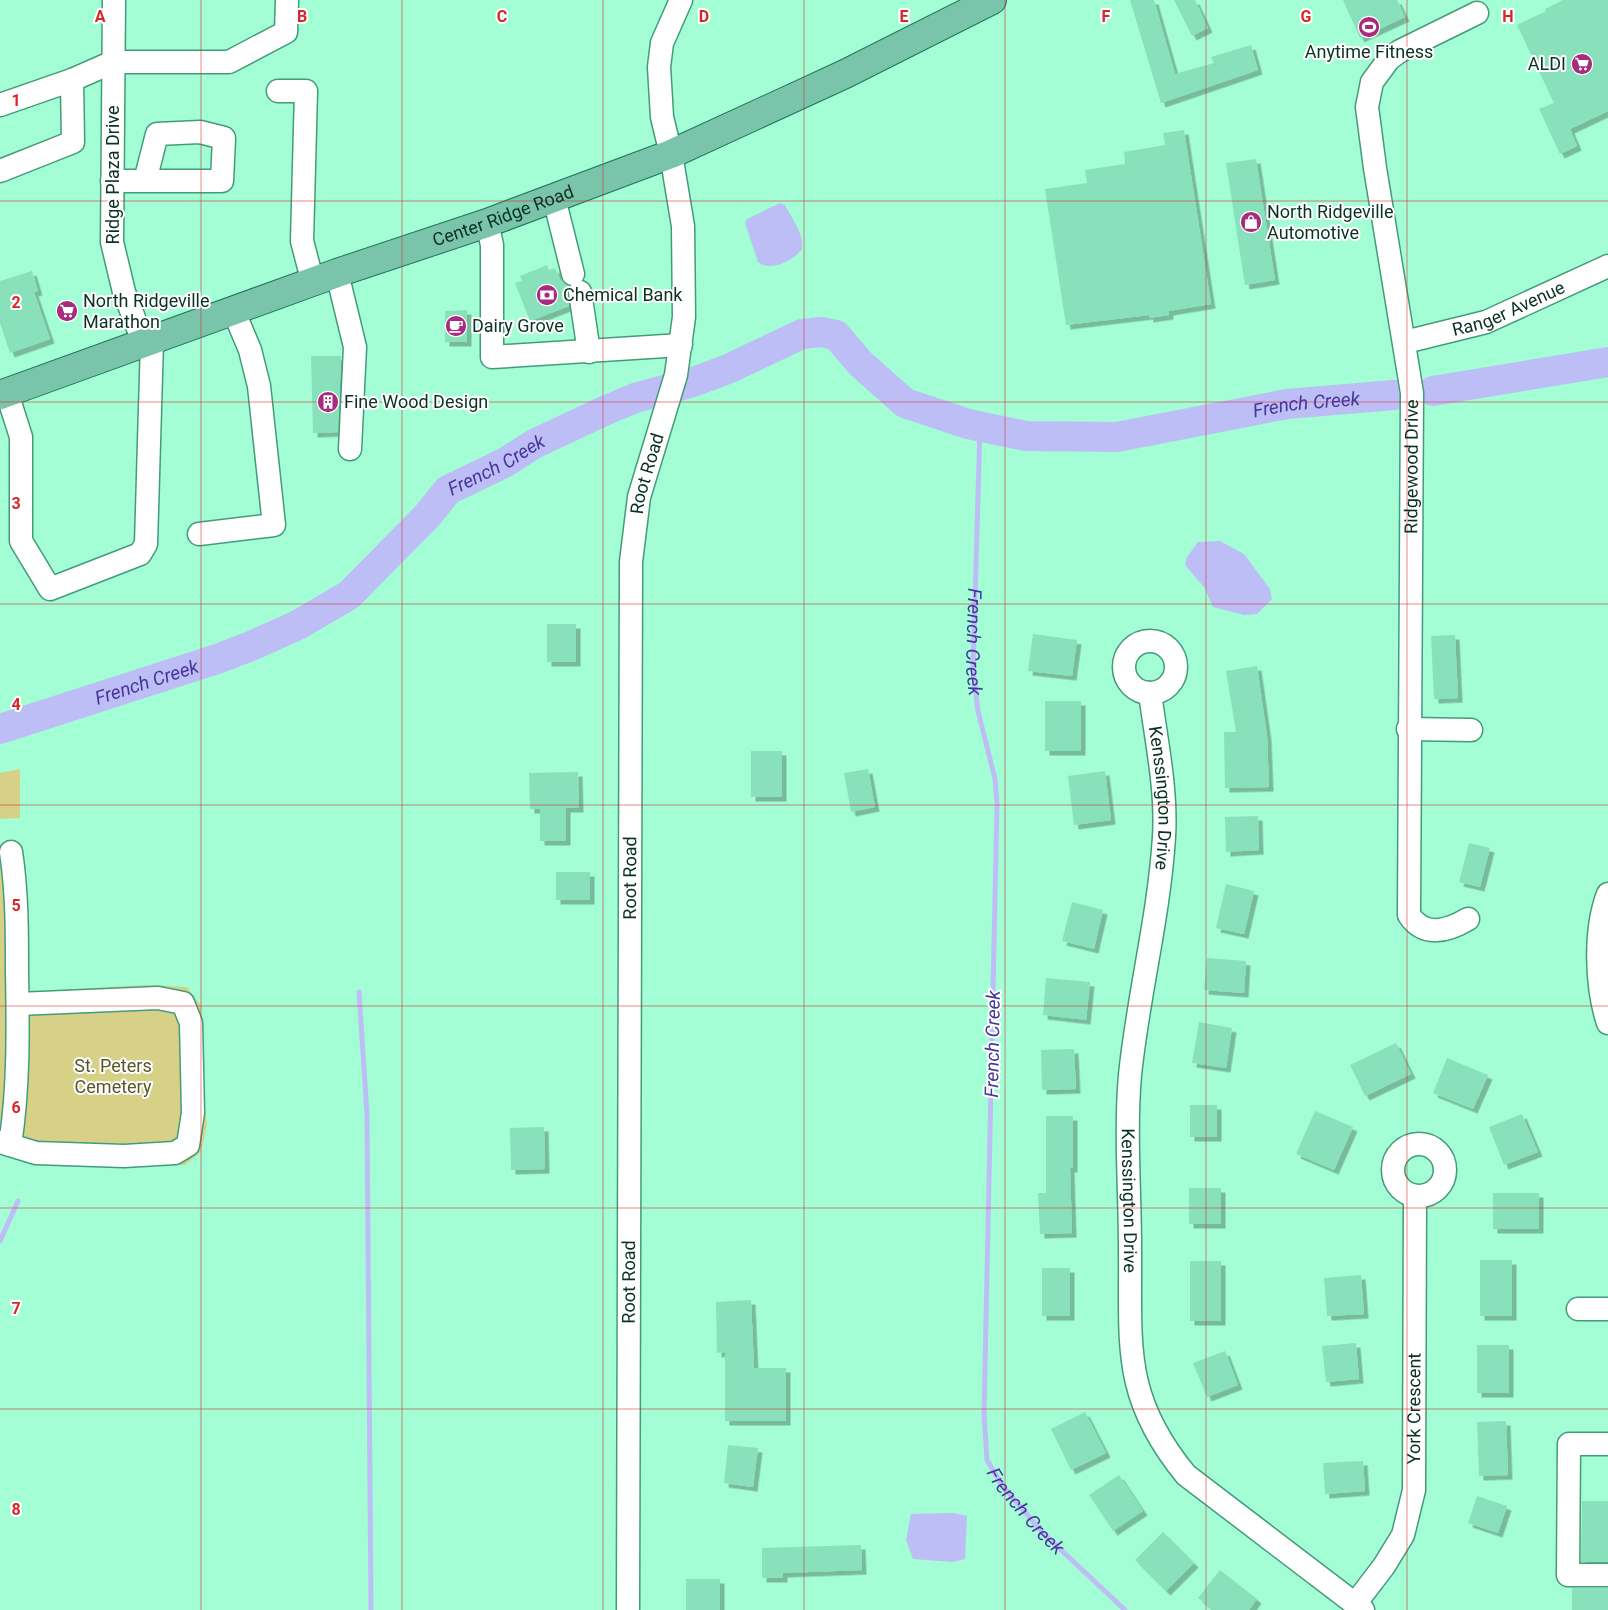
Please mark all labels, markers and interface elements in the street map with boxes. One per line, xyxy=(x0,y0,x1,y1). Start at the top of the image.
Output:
text: A xyxy=(95,7,106,26)
text: B xyxy=(297,7,307,26)
text: C xyxy=(497,7,507,26)
text: D xyxy=(699,7,709,26)
text: E xyxy=(900,7,909,26)
text: F xyxy=(1102,7,1111,26)
text: G xyxy=(1301,7,1312,26)
text: H xyxy=(1502,7,1514,26)
sports icon: Anytime Fitness xyxy=(1357,15,1381,39)
place label: Anytime Fitness xyxy=(1305,41,1433,62)
supermarket icon: ALDI xyxy=(1570,52,1594,76)
place label: ALDI xyxy=(1528,53,1566,74)
text: 1 xyxy=(11,91,21,110)
street label: Ridge Plaza Drive xyxy=(102,106,123,244)
street label: Center Ridge Road xyxy=(430,181,576,250)
place label: North Ridgeville Automotive xyxy=(1267,201,1393,243)
shop icon: North Ridgeville Automotive xyxy=(1239,210,1263,234)
street label: Ranger Avenue xyxy=(1450,276,1568,340)
bank icon: Chemical Bank xyxy=(535,283,559,307)
place label: Chemical Bank xyxy=(563,284,683,305)
place label: North Ridgeville Marathon xyxy=(83,290,209,332)
text: 2 xyxy=(11,293,21,312)
supermarket icon: North Ridgeville Marathon xyxy=(55,299,79,323)
cafe icon: Dairy Grove xyxy=(444,314,468,338)
place label: Dairy Grove xyxy=(472,315,564,336)
water label: French Creek xyxy=(1251,387,1361,422)
building icon: Fine Wood Design xyxy=(316,390,340,414)
place label: Fine Wood Design xyxy=(344,391,488,412)
street label: Ridgewood Drive xyxy=(1400,399,1422,534)
water label: French Creek xyxy=(444,429,549,500)
street label: Root Road xyxy=(626,431,668,515)
text: 3 xyxy=(11,494,21,513)
water label: French Creek xyxy=(961,588,987,698)
water label: French Creek xyxy=(92,655,202,710)
text: 4 xyxy=(11,695,21,714)
street label: Kenssington Drive xyxy=(1145,725,1176,871)
street label: Root Road xyxy=(619,836,640,920)
text: 5 xyxy=(11,896,21,915)
water label: French Creek xyxy=(980,989,1005,1098)
park label: St. Peters Cemetery xyxy=(74,1055,152,1097)
text: 6 xyxy=(11,1098,21,1117)
street label: Kenssington Drive xyxy=(1118,1128,1141,1273)
street label: Root Road xyxy=(618,1240,639,1324)
text: 7 xyxy=(11,1299,21,1318)
street label: York Crescent xyxy=(1403,1353,1424,1464)
water label: French Creek xyxy=(982,1463,1070,1560)
text: 8 xyxy=(11,1500,21,1519)

